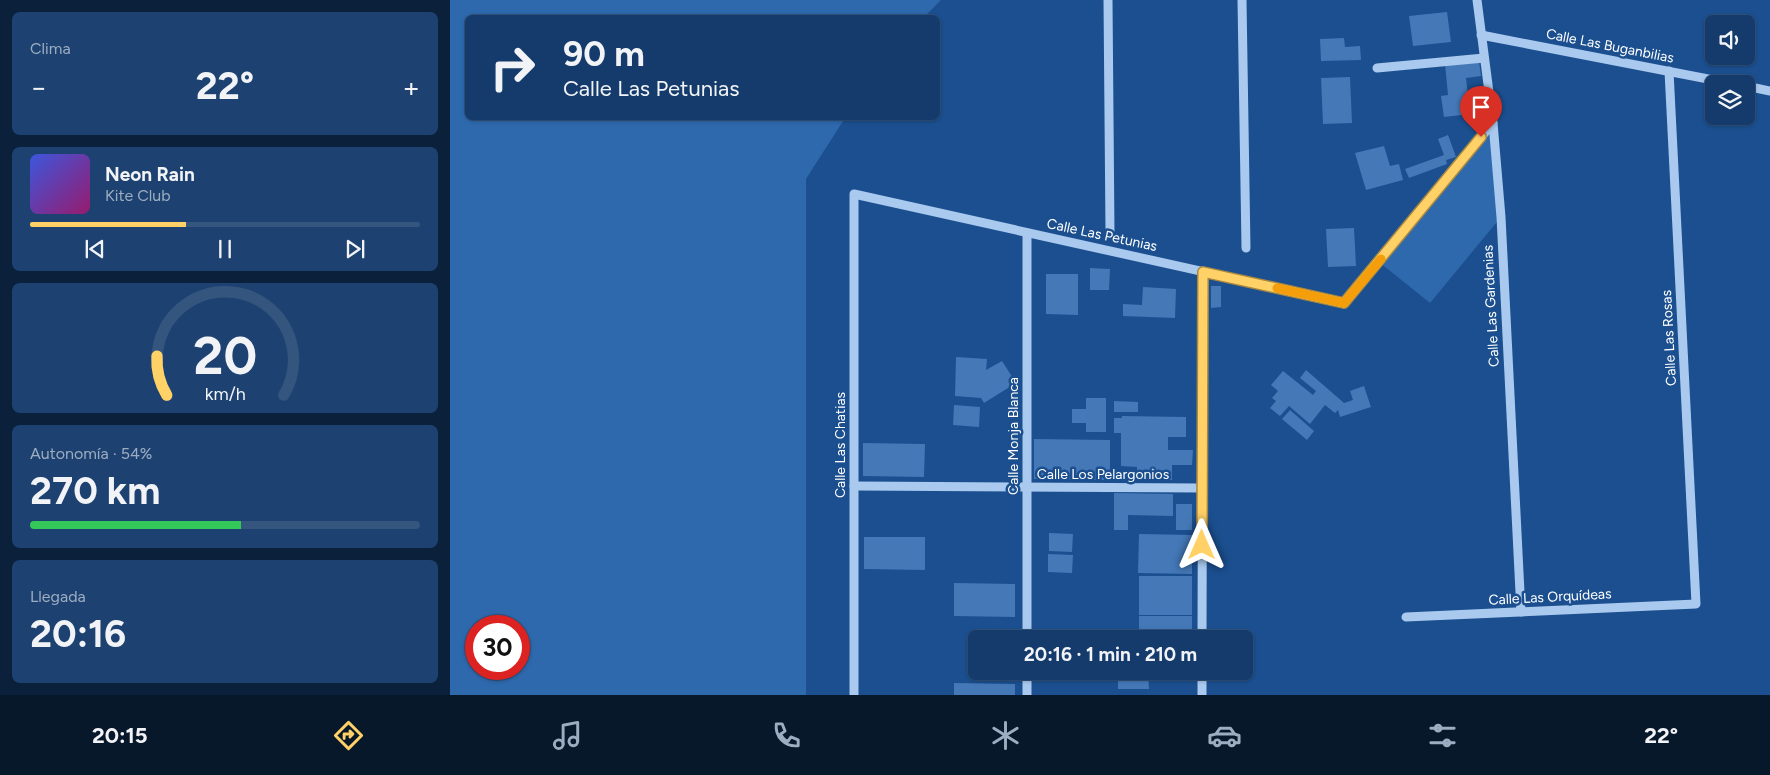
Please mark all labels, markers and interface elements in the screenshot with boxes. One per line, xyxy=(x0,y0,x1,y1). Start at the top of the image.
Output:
map controls xyxy=(1705,15,1755,125)
button: sound xyxy=(1705,15,1755,65)
street label: Calle Las Buganbilias xyxy=(1545,25,1675,67)
text: 90 m xyxy=(563,33,645,75)
icon: right xyxy=(480,35,545,100)
text: Clima xyxy=(30,39,71,58)
text: 22° xyxy=(196,63,254,109)
text: − xyxy=(30,70,47,104)
text: + xyxy=(403,70,420,104)
text: Calle Las Petunias xyxy=(563,75,740,102)
button: layers xyxy=(1705,75,1755,125)
pin xyxy=(1460,86,1502,137)
icon: arrive xyxy=(1467,93,1495,121)
text: Neon Rain xyxy=(105,163,195,186)
text: Kite Club xyxy=(105,186,171,205)
street label: Calle Las Petunias xyxy=(1045,215,1159,255)
icon: previous xyxy=(81,235,109,263)
icon: pause xyxy=(211,235,239,263)
icon: next xyxy=(341,235,369,263)
street label: Calle Las Gardenias xyxy=(1479,245,1503,367)
street label: Calle Las Rosas xyxy=(1658,290,1680,386)
text: 20 xyxy=(193,325,257,387)
street label: Calle Monja Blanca xyxy=(1005,377,1022,495)
text: km/h xyxy=(205,383,245,404)
street label: Calle Las Chatias xyxy=(832,392,849,498)
text: Autonomía · 54% xyxy=(30,444,152,463)
street label: Calle Los Pelargonios xyxy=(1037,466,1169,483)
text: 270 km xyxy=(30,468,160,514)
position arrow xyxy=(1175,518,1227,570)
street label: Calle Las Orquídeas xyxy=(1488,585,1612,609)
text: Llegada xyxy=(30,587,86,606)
text: 20:16 xyxy=(30,611,126,657)
speed limit sign: 30 xyxy=(465,615,530,680)
text: 20:16 · 1 min · 210 m xyxy=(1024,643,1197,666)
icon: directions xyxy=(331,718,366,753)
icon: music xyxy=(550,718,585,753)
icon: phone xyxy=(769,718,804,753)
icon: climate xyxy=(988,718,1023,753)
icon: car xyxy=(1207,718,1242,753)
icon: filters xyxy=(1425,718,1460,753)
text: 20:15 xyxy=(92,722,148,749)
text: 22° xyxy=(1644,722,1678,749)

